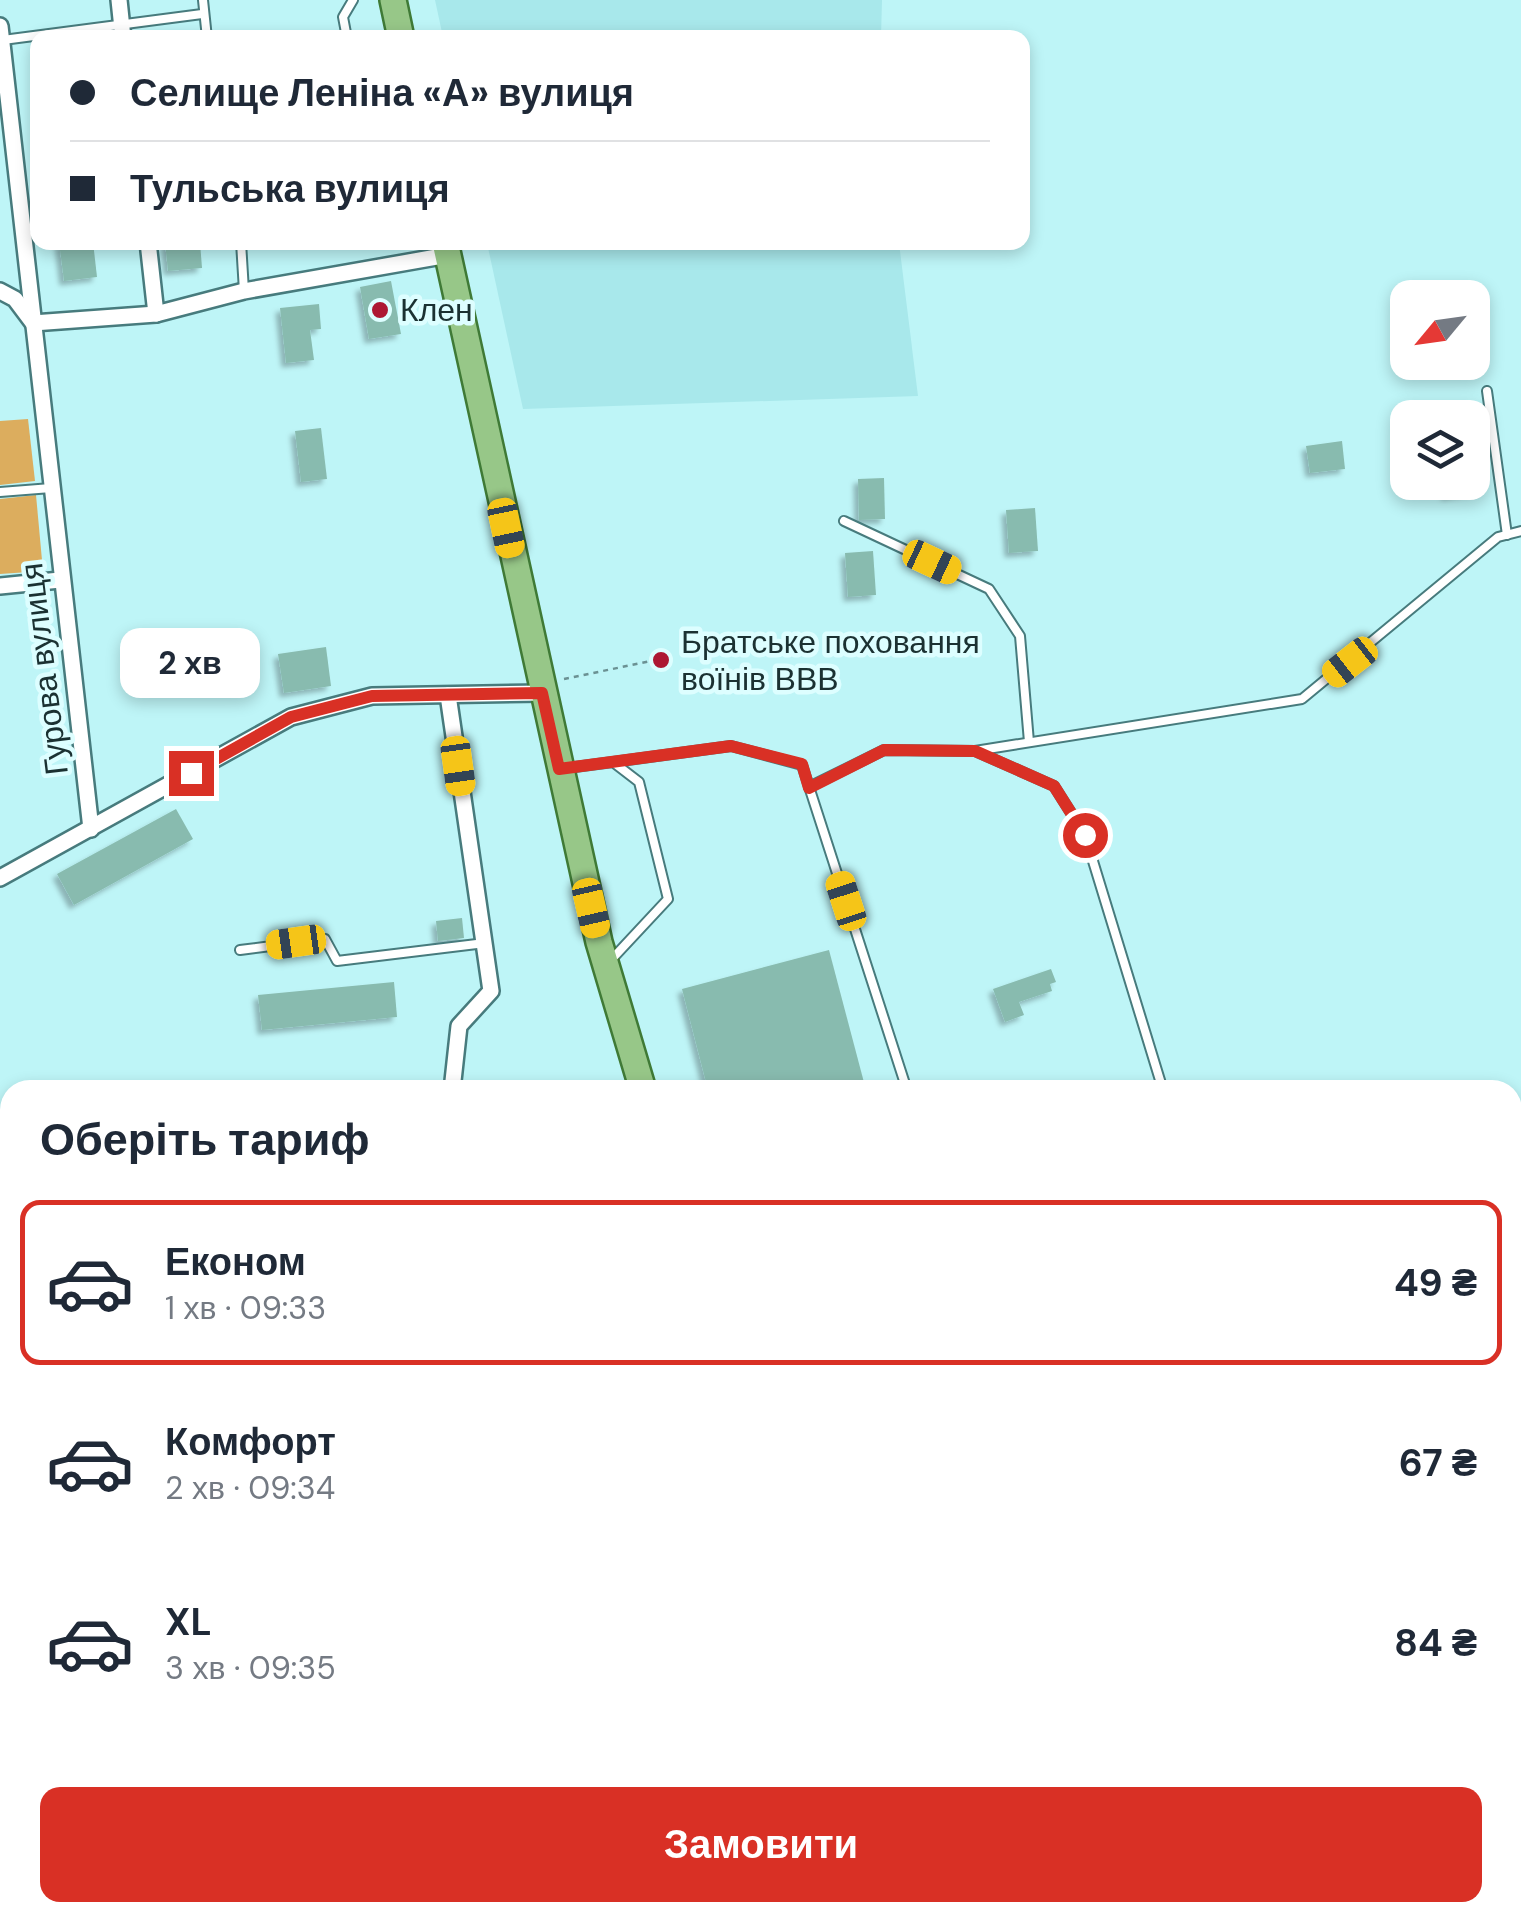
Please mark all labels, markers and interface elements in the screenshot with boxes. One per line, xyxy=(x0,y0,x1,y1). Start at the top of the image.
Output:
text: Селище Леніна «А» вулиця xyxy=(130,68,634,118)
text: Тульська вулиця xyxy=(130,164,450,214)
north arrow xyxy=(1390,280,1490,380)
map controls xyxy=(1390,280,1490,500)
place label: Клен xyxy=(400,289,473,331)
marker: Клен xyxy=(369,299,391,321)
button: layers xyxy=(1390,400,1490,500)
car xyxy=(485,496,527,560)
car xyxy=(898,536,966,588)
street label: Гурова вулиця xyxy=(10,561,78,777)
place label: Братське поховання воїнів ВВВ xyxy=(681,621,980,700)
callout: 2 хв xyxy=(121,628,261,698)
car xyxy=(1317,632,1383,692)
text: 2 хв xyxy=(158,642,222,684)
marker: Братське поховання воїнів ВВВ xyxy=(650,649,672,671)
car xyxy=(439,734,477,798)
route end xyxy=(169,751,214,796)
route start xyxy=(1063,813,1108,858)
car xyxy=(822,868,870,934)
car xyxy=(570,875,612,941)
car xyxy=(264,923,328,961)
text: Оберіть тариф xyxy=(40,1110,370,1169)
text: Економ xyxy=(165,1237,306,1287)
icon: car xyxy=(45,1238,135,1328)
text: 49 ₴ xyxy=(1394,1258,1477,1308)
text: 1 хв · 09:33 xyxy=(165,1287,326,1329)
text: Комфорт xyxy=(165,1417,336,1467)
icon: car xyxy=(45,1418,135,1508)
text: 67 ₴ xyxy=(1399,1438,1477,1488)
text: 2 хв · 09:34 xyxy=(165,1467,335,1509)
text: XL xyxy=(165,1597,212,1647)
icon: car xyxy=(45,1598,135,1688)
text: 84 ₴ xyxy=(1394,1618,1477,1668)
text: 3 хв · 09:35 xyxy=(165,1647,336,1689)
button: Замовити xyxy=(40,1787,1482,1902)

